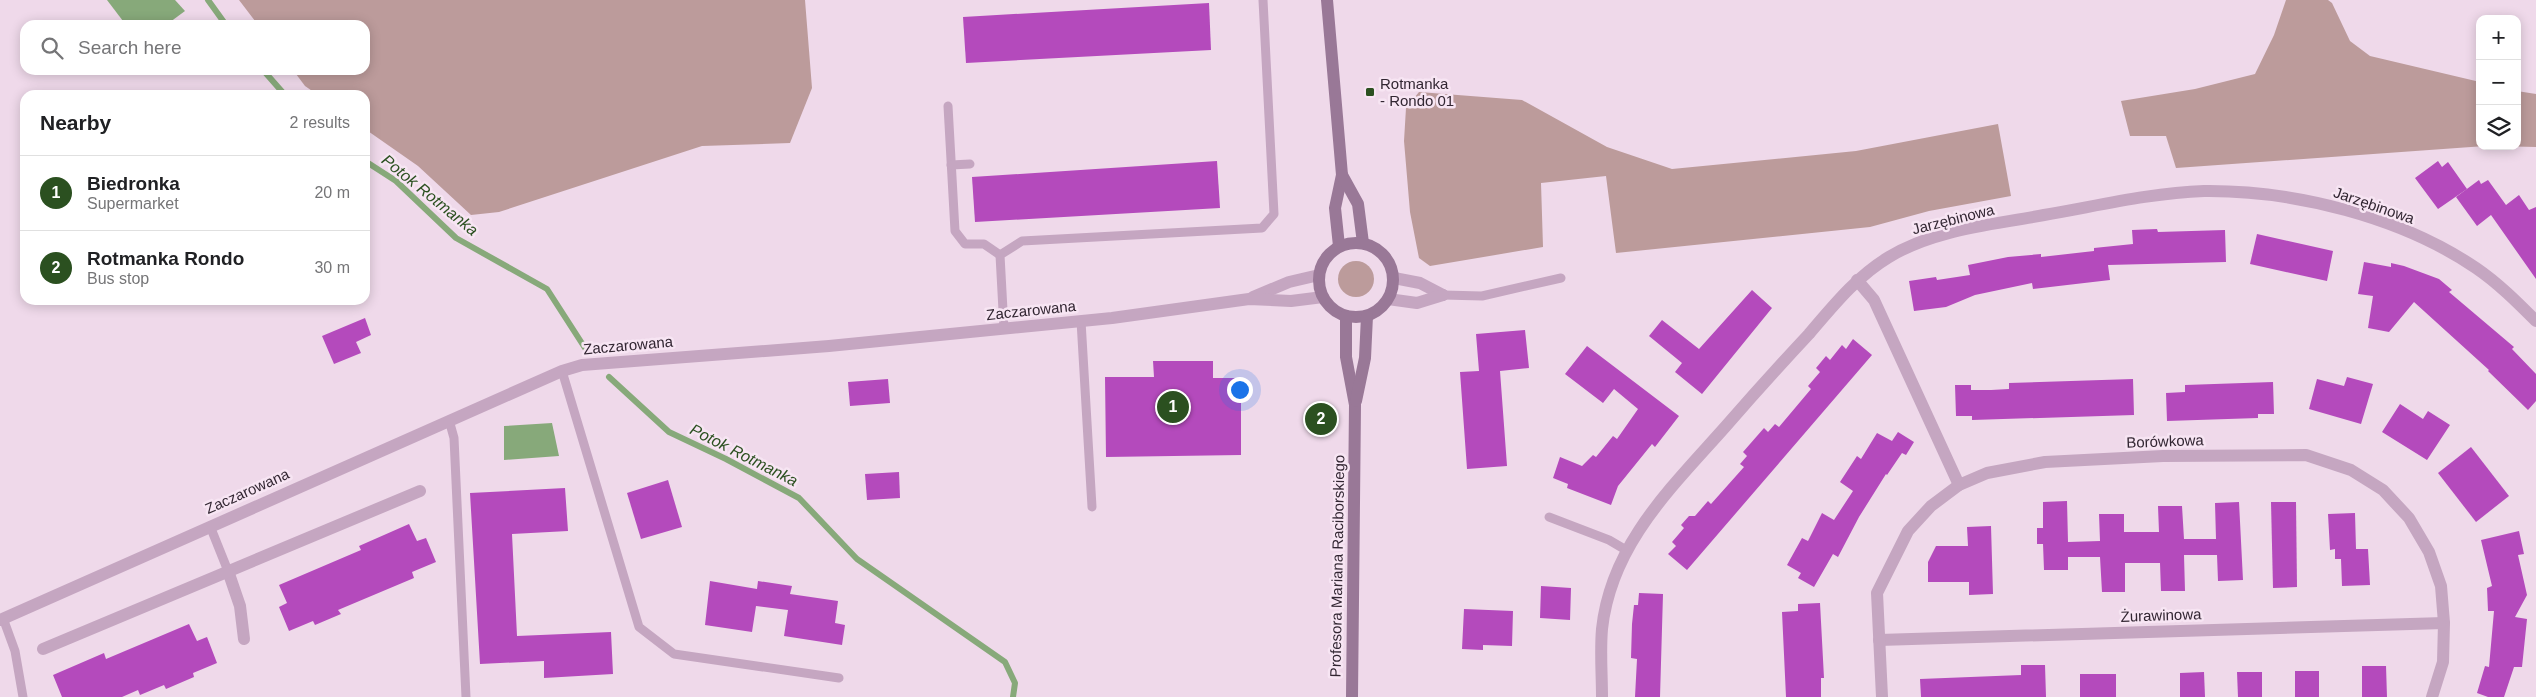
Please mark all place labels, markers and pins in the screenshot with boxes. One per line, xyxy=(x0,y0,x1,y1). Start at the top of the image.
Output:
place label: Rotmanka - Rondo 01 xyxy=(1380,75,1454,109)
marker: Rotmanka - Rondo 01 xyxy=(1364,86,1376,98)
pin: 1 xyxy=(1157,388,1189,426)
pin: 2 xyxy=(1305,400,1337,438)

